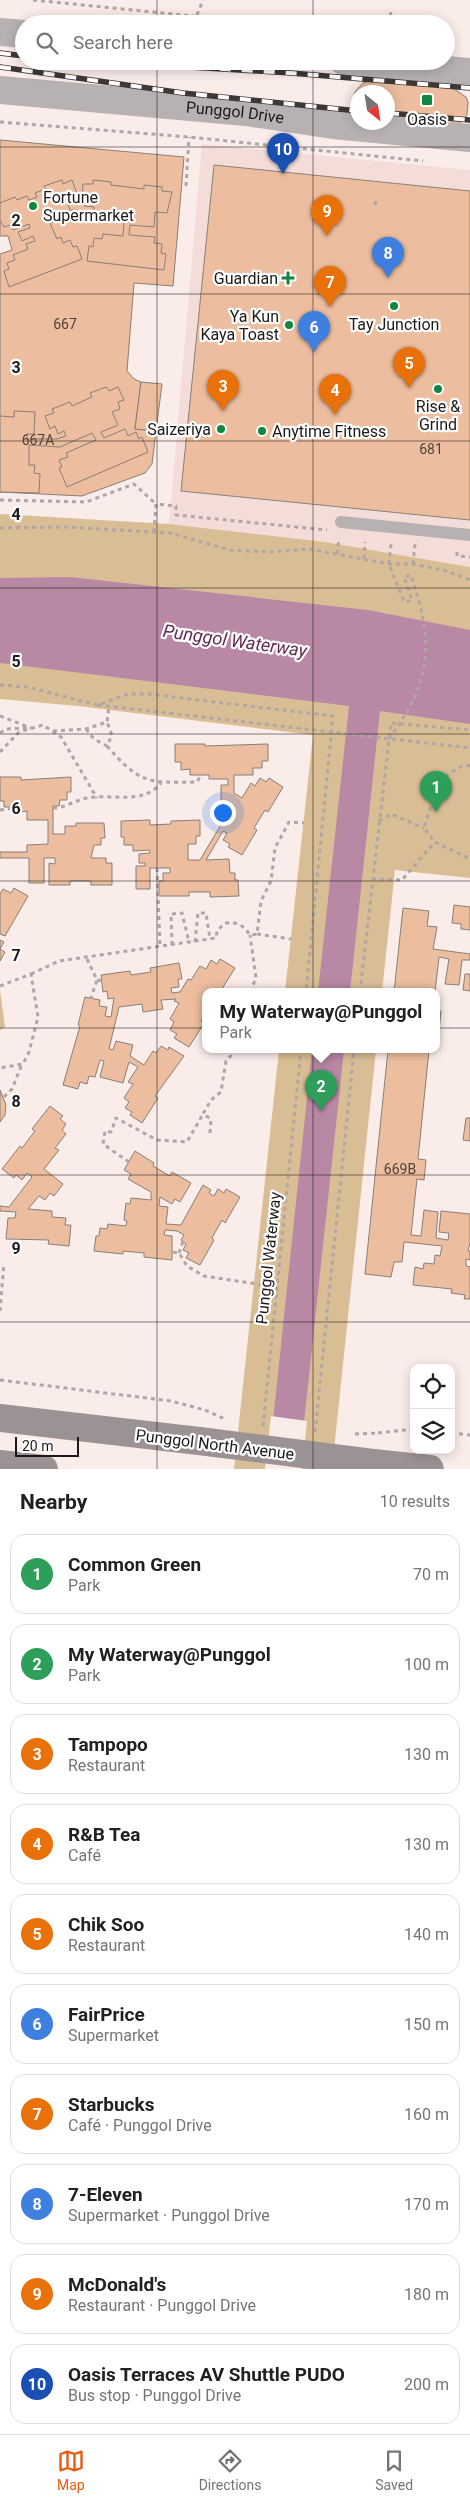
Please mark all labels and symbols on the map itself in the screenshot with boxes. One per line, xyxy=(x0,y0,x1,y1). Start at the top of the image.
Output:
north arrow xyxy=(350,85,395,130)
marker: Oasis xyxy=(420,93,434,107)
street label: Punggol Drive xyxy=(185,98,285,128)
place label: Oasis xyxy=(407,110,447,129)
pin: 10 xyxy=(267,133,299,174)
place label: Fortune Supermarket xyxy=(43,188,134,225)
pin: 9 xyxy=(311,195,343,236)
marker: Fortune Supermarket xyxy=(27,200,39,212)
text: 2 xyxy=(11,211,21,230)
pin: 8 xyxy=(372,237,404,278)
pin: 7 xyxy=(314,266,346,307)
place label: Guardian xyxy=(214,269,278,288)
marker: Guardian xyxy=(282,272,294,284)
marker: Tay Junction xyxy=(388,300,400,312)
place label: Ya Kun Kaya Toast xyxy=(200,307,279,344)
pin: 6 xyxy=(298,311,330,352)
place label: Tay Junction xyxy=(349,315,439,334)
house number: 667 xyxy=(53,316,77,332)
marker: Ya Kun Kaya Toast xyxy=(283,319,295,331)
pin: 5 xyxy=(393,347,425,388)
text: 3 xyxy=(11,358,21,377)
pin: 3 xyxy=(207,370,239,411)
pin: 4 xyxy=(319,374,351,415)
marker: Rise & Grind xyxy=(432,383,444,395)
place label: Rise & Grind xyxy=(416,397,460,434)
place label: Saizeriya xyxy=(147,420,211,439)
place label: Anytime Fitness xyxy=(272,422,386,441)
marker: Saizeriya xyxy=(215,423,227,435)
marker: Anytime Fitness xyxy=(256,425,268,437)
house number: 667A xyxy=(22,432,54,448)
house number: 681 xyxy=(419,441,443,457)
text: 4 xyxy=(11,505,21,524)
water label: Punggol Waterway xyxy=(162,620,309,661)
text: 5 xyxy=(11,652,21,671)
pin: 1 xyxy=(420,771,452,812)
text: 6 xyxy=(11,799,21,818)
your location xyxy=(210,800,236,826)
text: 7 xyxy=(11,946,21,965)
pin: 2 xyxy=(305,1070,337,1111)
text: 8 xyxy=(11,1092,21,1111)
house number: 669B xyxy=(384,1161,416,1177)
street label: Punggol Waterway xyxy=(252,1191,285,1325)
text: 9 xyxy=(11,1239,21,1258)
street label: Punggol North Avenue xyxy=(135,1425,295,1464)
scale bar xyxy=(15,1434,79,1457)

